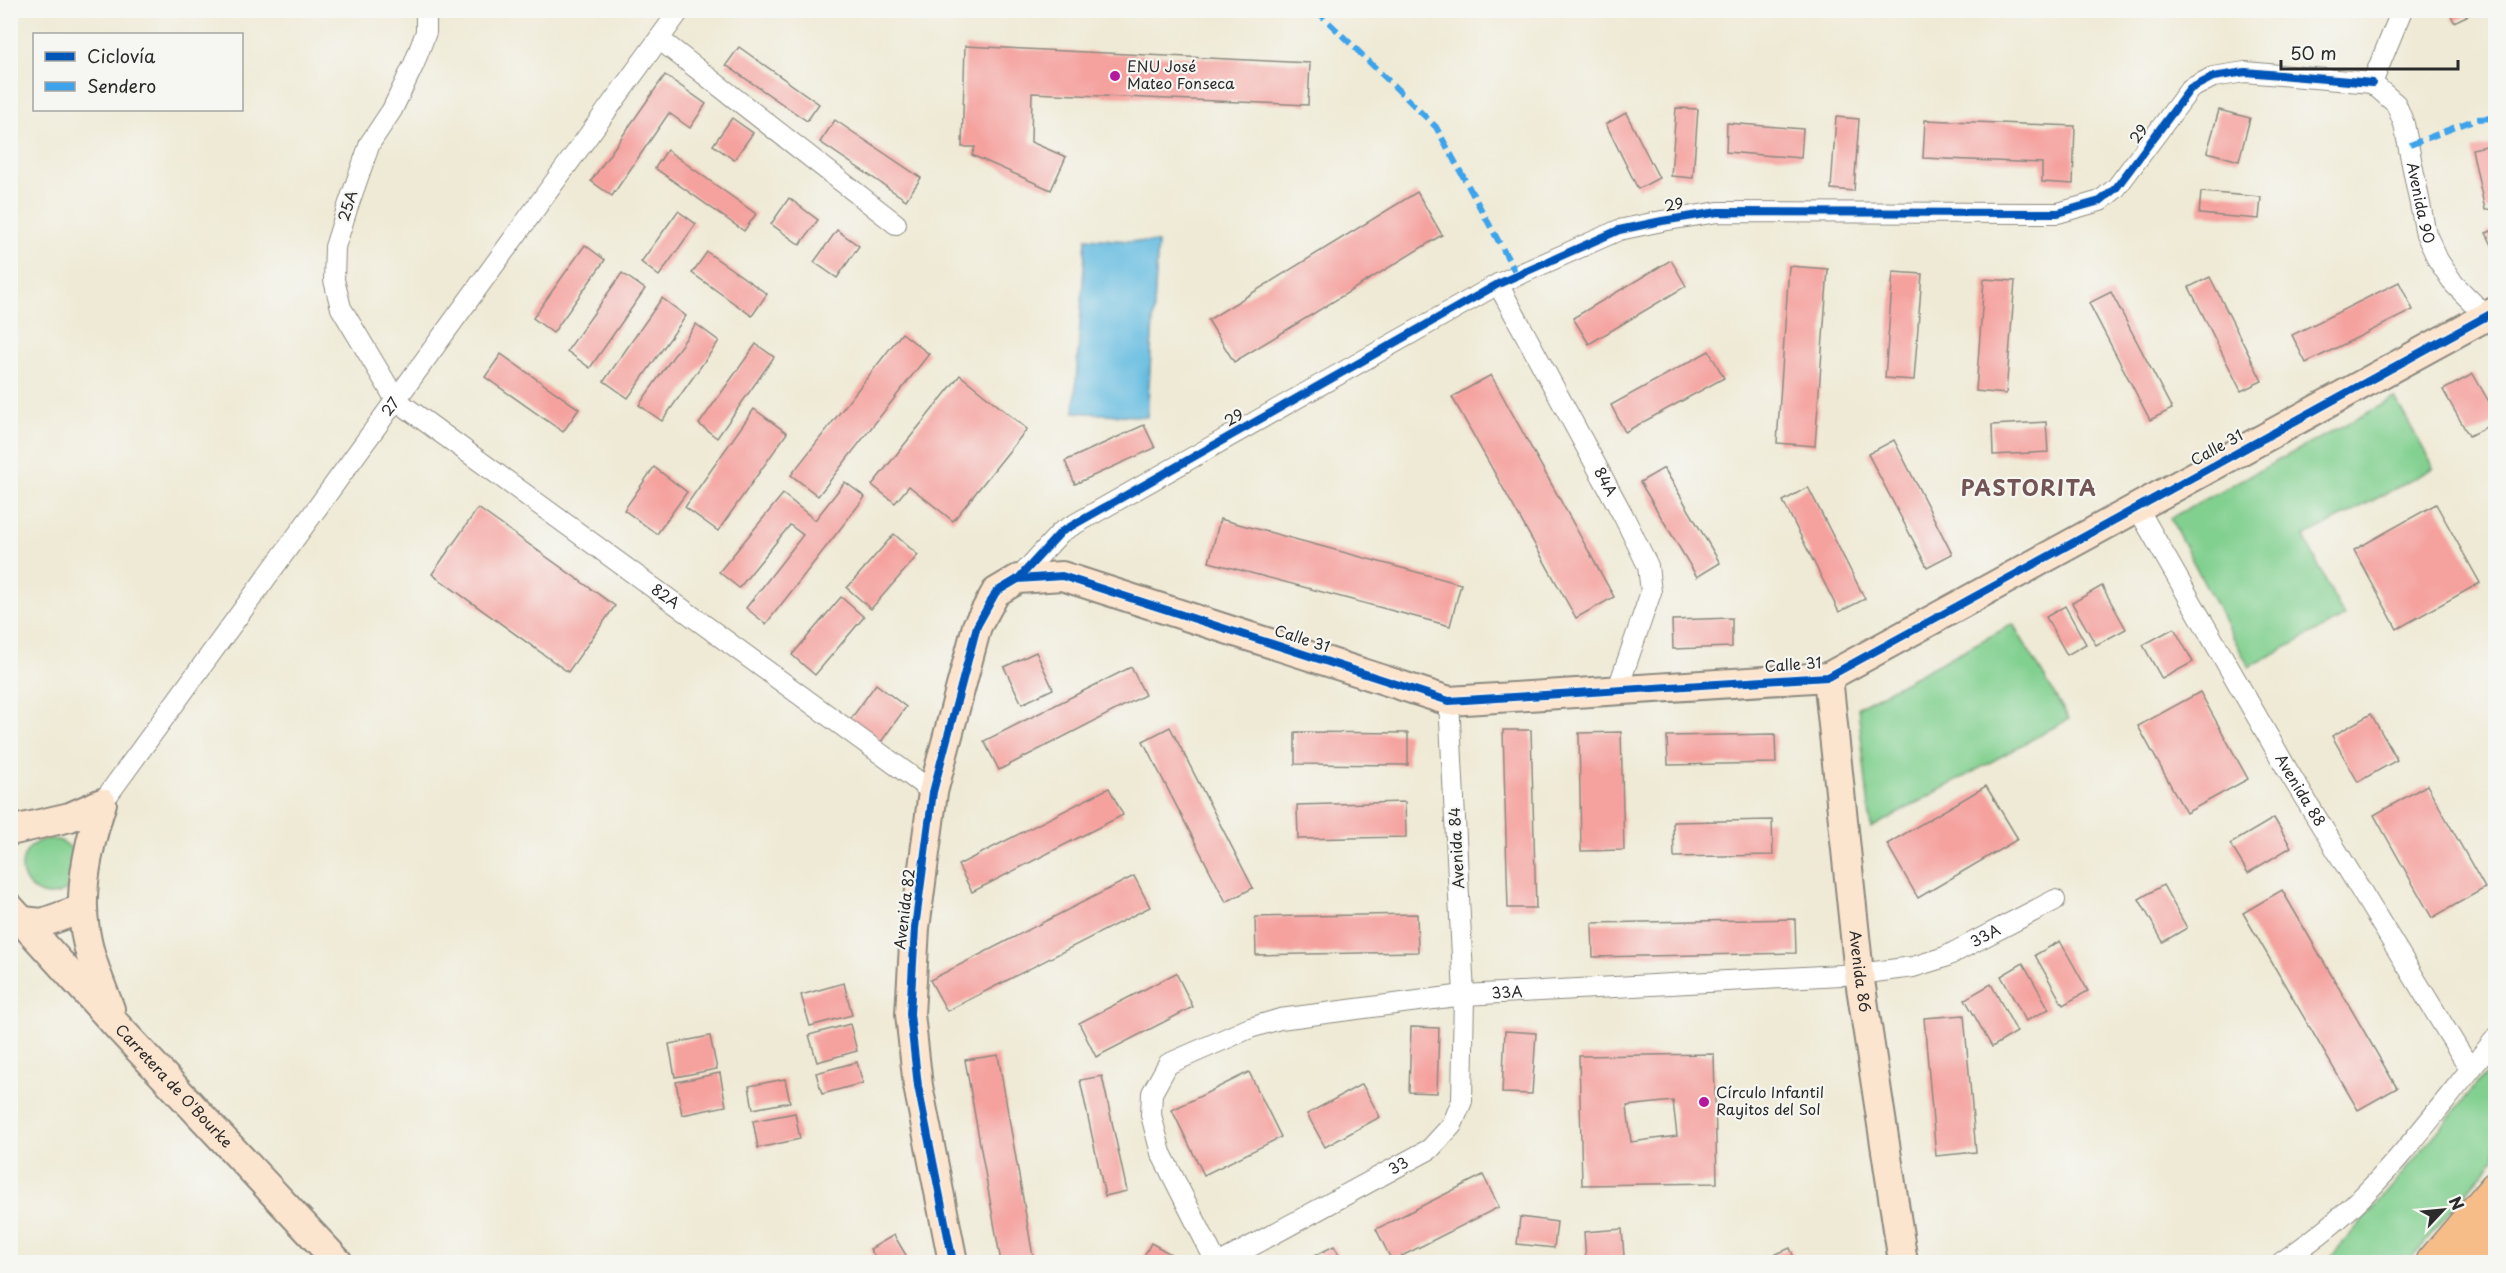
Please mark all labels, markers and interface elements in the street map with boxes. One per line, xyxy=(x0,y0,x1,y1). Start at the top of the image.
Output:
legend xyxy=(33,33,243,111)
scale bar xyxy=(2281,33,2458,71)
text: 50 m xyxy=(2290,39,2337,66)
text: Ciclovía xyxy=(87,42,156,69)
place label: ENU José Mateo Fonseca xyxy=(1127,54,1235,94)
marker: ENU José Mateo Fonseca xyxy=(1108,69,1122,83)
text: Sendero xyxy=(87,72,156,99)
street label: 29 xyxy=(2123,119,2153,148)
street label: Avenida 90 xyxy=(2402,160,2442,247)
street label: 25A xyxy=(331,187,362,224)
street label: 29 xyxy=(1663,191,1685,216)
street label: 27 xyxy=(375,391,404,420)
street label: 29 xyxy=(1219,402,1247,431)
street label: Calle 31 xyxy=(2186,423,2247,471)
street label: 84A xyxy=(1589,462,1624,500)
district label: PASTORITA xyxy=(1961,471,2097,503)
street label: 82A xyxy=(647,577,685,614)
street label: Calle 31 xyxy=(1272,618,1333,657)
street label: Calle 31 xyxy=(1764,650,1822,677)
street label: Avenida 88 xyxy=(2270,749,2332,830)
street label: Avenida 84 xyxy=(1442,807,1469,890)
street label: Avenida 82 xyxy=(887,867,920,951)
street label: 33A xyxy=(1966,917,2004,952)
street label: Avenida 86 xyxy=(1845,929,1878,1014)
street label: 33A xyxy=(1491,979,1523,1004)
street label: Carretera de O'Bourke xyxy=(111,1018,239,1153)
place label: Círculo Infantil Rayitos del Sol xyxy=(1716,1080,1824,1120)
marker: Círculo Infantil Rayitos del Sol xyxy=(1697,1095,1711,1109)
street label: 33 xyxy=(1384,1150,1412,1180)
north arrow xyxy=(2413,1180,2473,1240)
text: N xyxy=(2444,1192,2471,1214)

